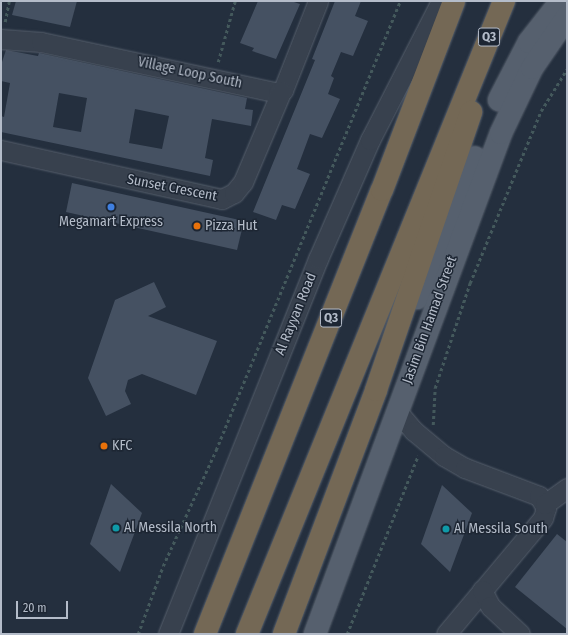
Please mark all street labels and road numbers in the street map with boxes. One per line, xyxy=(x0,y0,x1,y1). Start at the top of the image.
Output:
road number: Q3 xyxy=(477,26,501,48)
street label: Village Loop South xyxy=(136,54,244,92)
street label: Sunset Crescent xyxy=(126,171,218,205)
street label: Jasim Bin Hamad Street xyxy=(399,254,461,386)
street label: Al Rayyan Road xyxy=(272,270,320,358)
road number: Q3 xyxy=(319,307,343,329)

